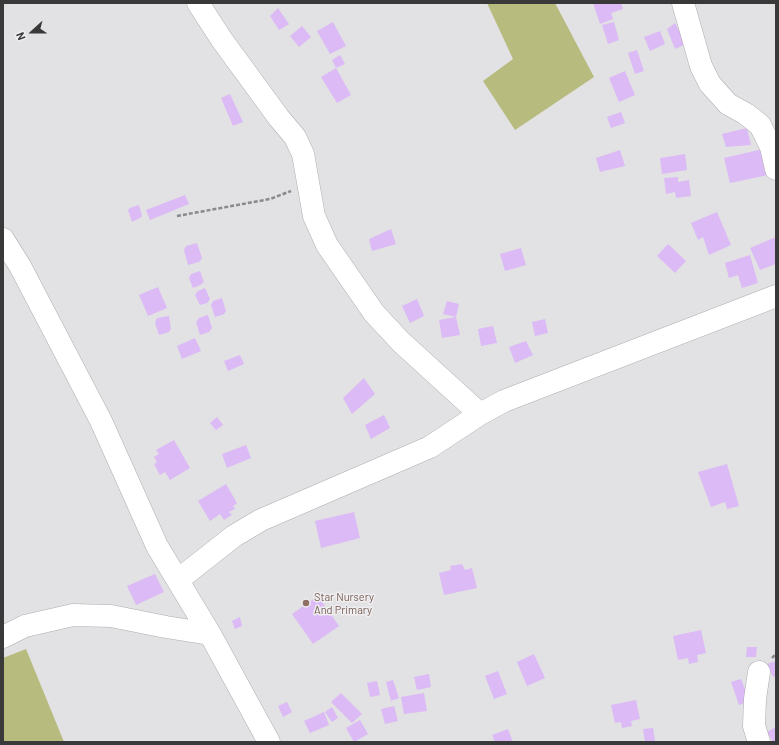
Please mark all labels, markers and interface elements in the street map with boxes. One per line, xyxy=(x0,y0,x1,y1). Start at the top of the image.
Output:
north arrow xyxy=(12,12,52,52)
text: N xyxy=(13,31,28,42)
place label: Star Nursery And Primary xyxy=(314,590,374,616)
marker: Star Nursery And Primary xyxy=(301,598,311,608)

